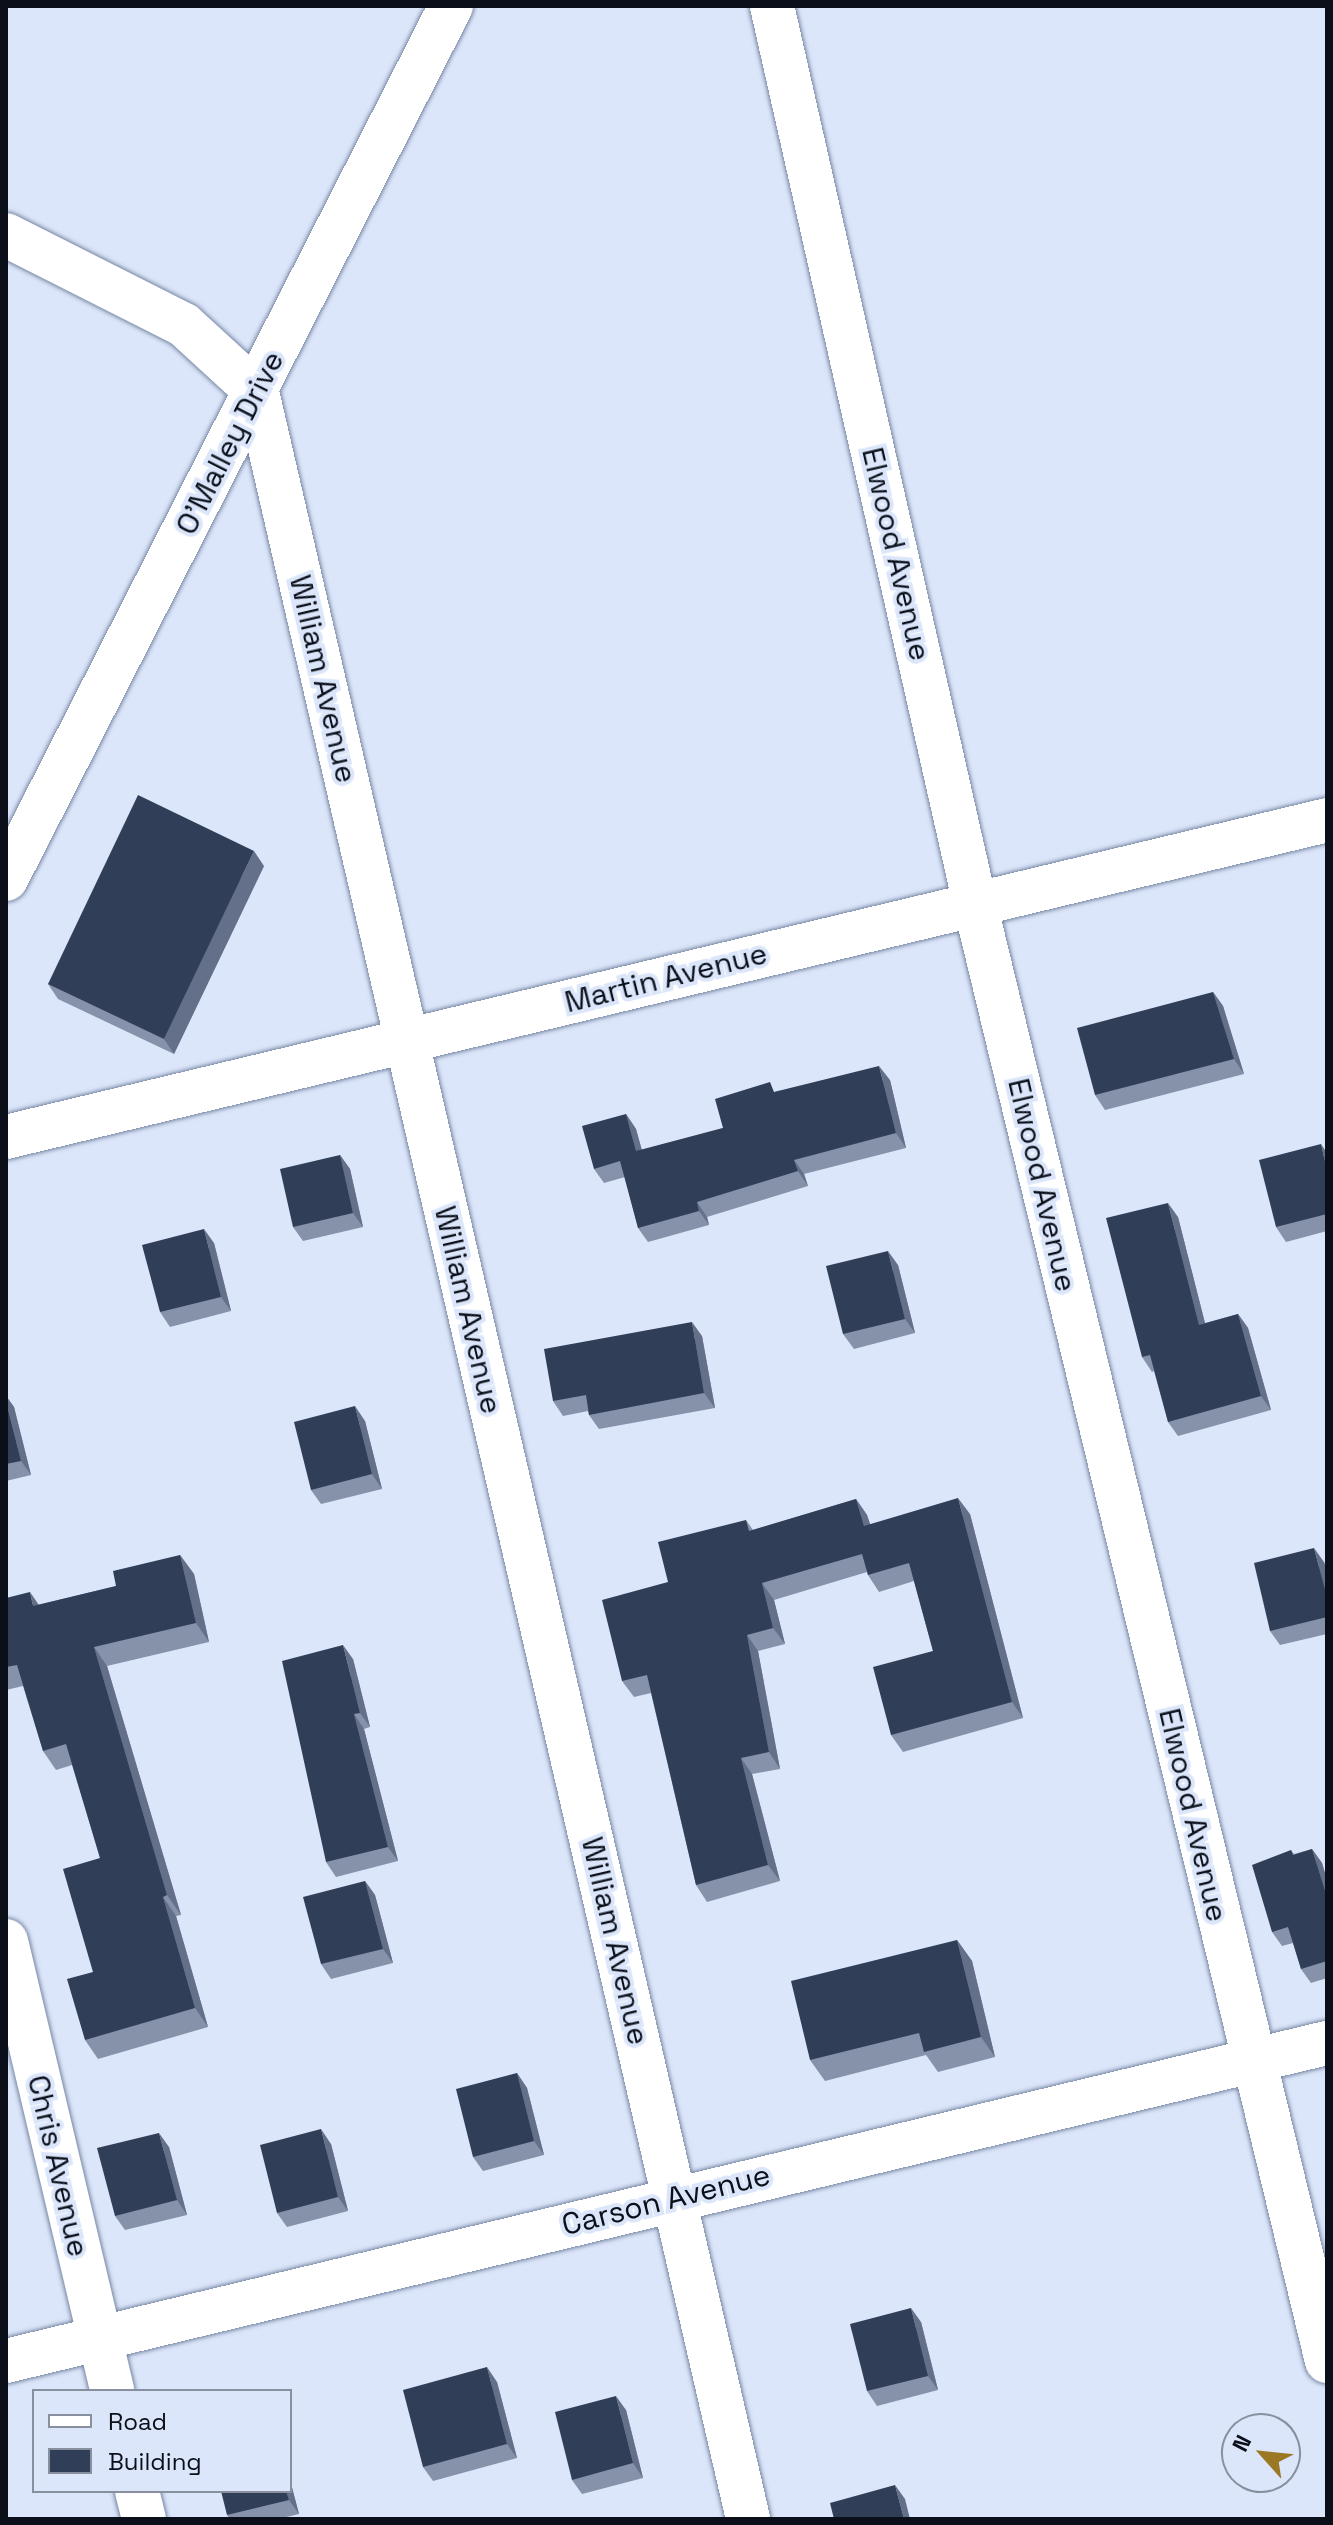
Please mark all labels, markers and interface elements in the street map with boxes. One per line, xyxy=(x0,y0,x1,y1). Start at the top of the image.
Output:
street label: O'Malley Drive xyxy=(168,345,292,541)
street label: Elwood Avenue xyxy=(854,444,938,664)
street label: William Avenue xyxy=(282,571,364,787)
street label: Martin Avenue xyxy=(561,935,771,1021)
street label: Elwood Avenue xyxy=(1000,1075,1084,1295)
street label: William Avenue xyxy=(427,1202,509,1418)
street label: Elwood Avenue xyxy=(1151,1705,1235,1925)
street label: William Avenue xyxy=(574,1833,656,2049)
street label: Chris Avenue xyxy=(20,2071,96,2261)
street label: Carson Avenue xyxy=(558,2157,774,2243)
legend xyxy=(32,2389,292,2493)
text: Road xyxy=(108,2406,167,2437)
north arrow xyxy=(1221,2413,1301,2493)
text: N xyxy=(1226,2430,1257,2456)
text: Building xyxy=(108,2446,202,2477)

